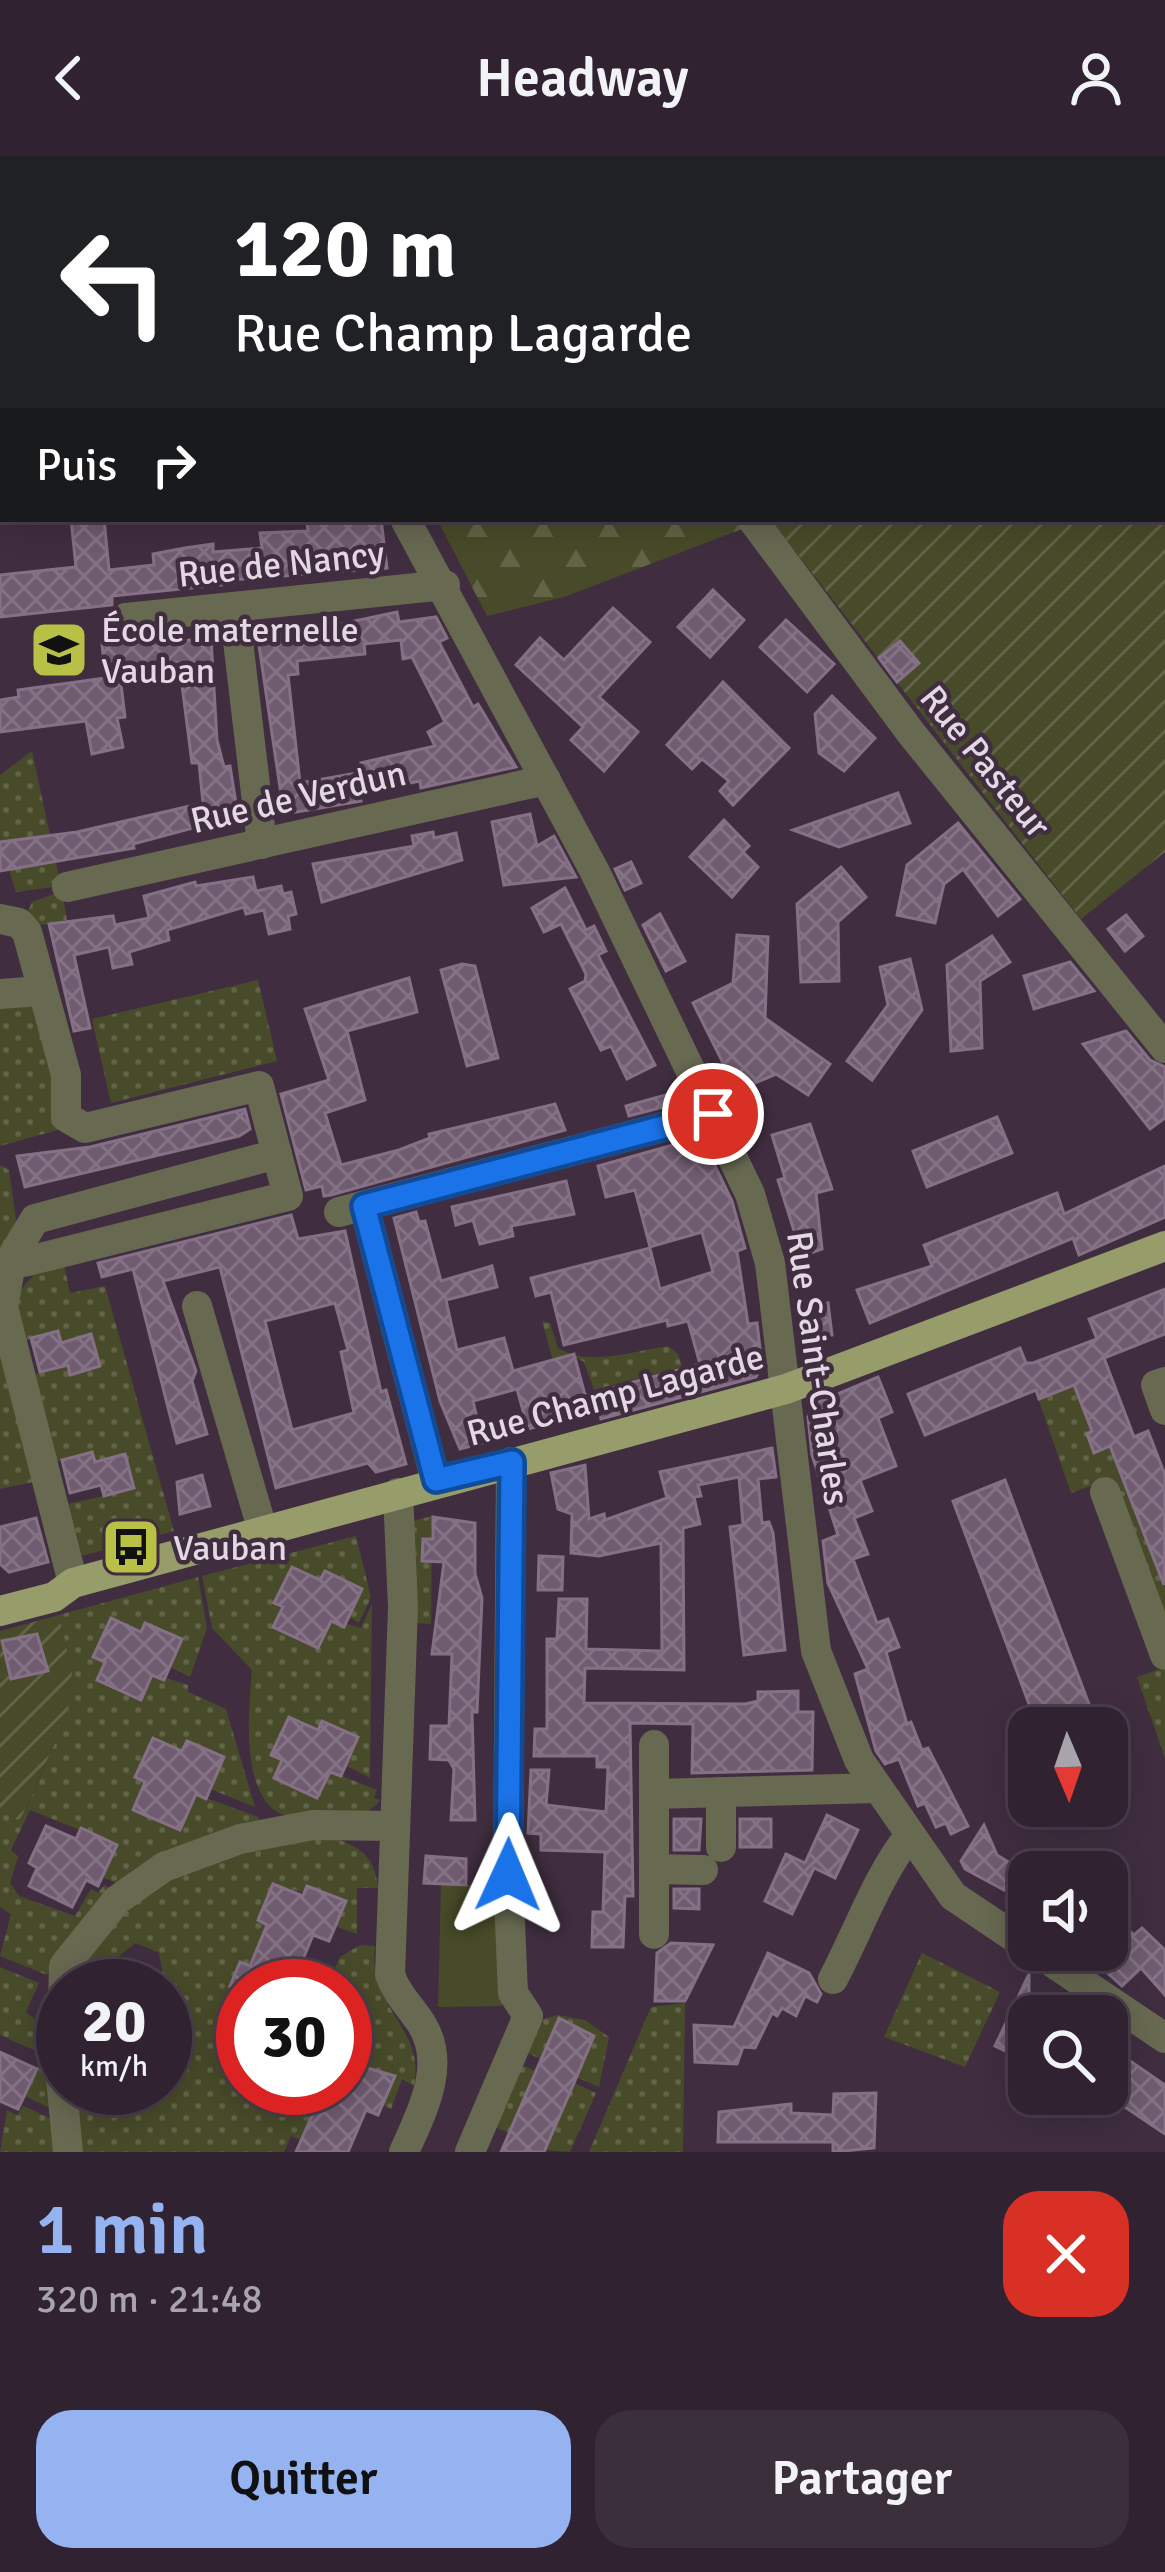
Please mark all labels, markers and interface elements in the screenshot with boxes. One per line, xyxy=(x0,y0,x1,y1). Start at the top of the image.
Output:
icon: back xyxy=(36,45,102,111)
text: Headway xyxy=(476,45,689,112)
icon: person xyxy=(1063,45,1129,111)
text: 120 m xyxy=(234,197,456,301)
icon: left xyxy=(36,204,192,360)
text: Rue Champ Lagarde xyxy=(234,300,692,367)
icon: right xyxy=(141,432,207,498)
text: Puis xyxy=(36,438,117,493)
street label: Rue de Nancy xyxy=(176,531,387,598)
place label: École maternelle Vauban xyxy=(101,608,359,694)
school or university icon: École maternelle Vauban xyxy=(28,619,90,681)
street label: Rue Pasteur xyxy=(910,677,1060,848)
street label: Rue de Verdun xyxy=(186,751,410,844)
pin xyxy=(662,1063,764,1165)
icon: arrive xyxy=(680,1081,746,1147)
street label: Rue Saint-Charles xyxy=(776,1228,859,1508)
street label: Rue Champ Lagarde xyxy=(462,1334,769,1457)
bus stop icon: Vauban xyxy=(100,1516,162,1578)
place label: Vauban xyxy=(173,1526,287,1571)
north arrow xyxy=(1008,1707,1128,1827)
map controls xyxy=(1008,1707,1128,2115)
position arrow xyxy=(445,1812,571,1938)
button: sound xyxy=(1008,1851,1128,1971)
speed limit sign: 30 xyxy=(216,1959,372,2115)
text: 20 xyxy=(82,1985,146,2059)
button: search xyxy=(1008,1995,1128,2115)
text: km/h xyxy=(80,2048,148,2085)
text: 1 min xyxy=(36,2185,208,2274)
button: close xyxy=(1003,2191,1129,2317)
text: 320 m · 21:48 xyxy=(36,2275,263,2323)
button: Quitter xyxy=(36,2410,571,2548)
button: Partager xyxy=(595,2410,1129,2548)

